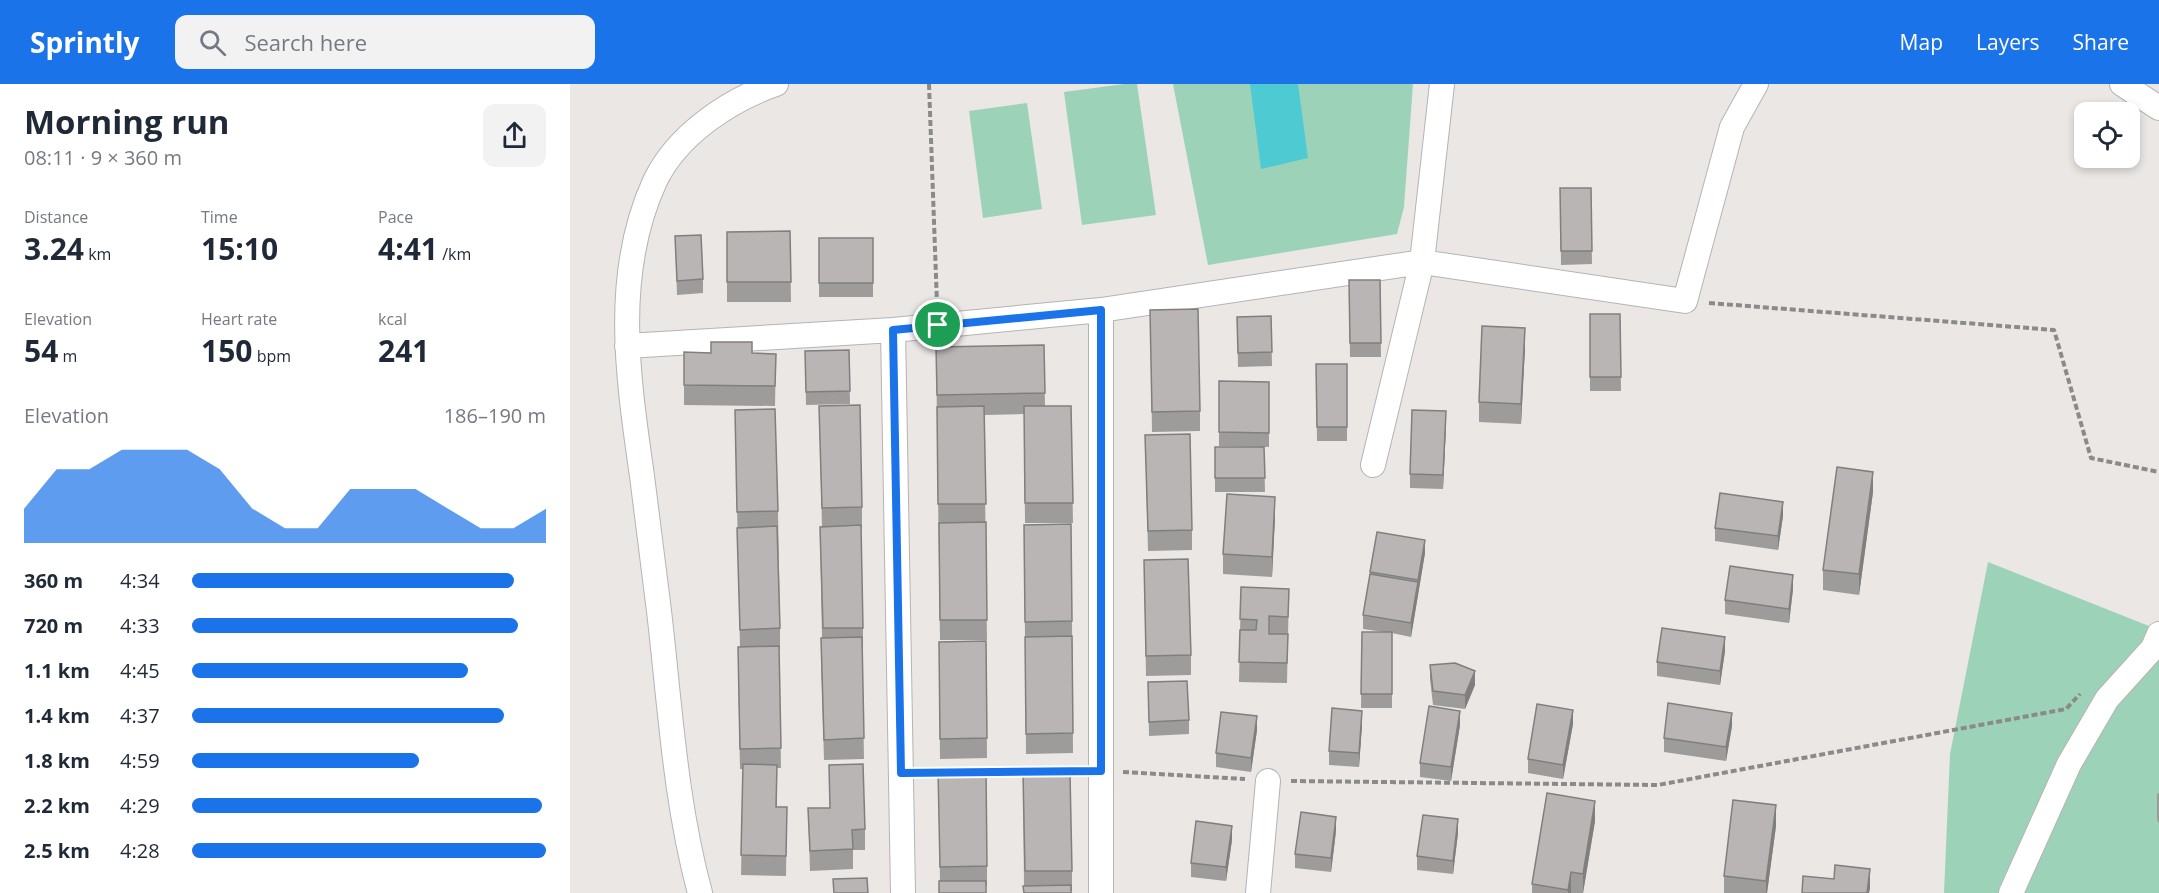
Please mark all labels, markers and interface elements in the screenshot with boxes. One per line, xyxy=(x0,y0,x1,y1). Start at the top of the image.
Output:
search box xyxy=(175,15,595,69)
text: Sprintly xyxy=(30,23,139,61)
icon: search xyxy=(196,26,229,59)
text: Search here xyxy=(244,27,367,57)
text: Map xyxy=(1900,28,1943,56)
text: Layers xyxy=(1976,28,2040,56)
text: Share xyxy=(2073,28,2129,56)
text: Morning run xyxy=(24,99,230,144)
map controls xyxy=(2074,102,2140,168)
button: locate xyxy=(2074,102,2140,168)
button: share xyxy=(483,104,546,167)
text: 08:11 · 9 × 360 m xyxy=(24,144,182,171)
text: Distance xyxy=(24,206,88,228)
text: Time xyxy=(201,206,238,228)
text: Pace xyxy=(378,206,413,228)
text: 3.24 xyxy=(24,228,84,269)
text: 15:10 xyxy=(201,228,278,269)
text: 4:41 xyxy=(378,228,438,269)
text: km xyxy=(84,243,111,265)
text: /km xyxy=(438,243,471,265)
pin xyxy=(912,299,963,350)
text: Elevation xyxy=(24,308,92,330)
text: Heart rate xyxy=(201,308,277,330)
text: kcal xyxy=(378,308,407,330)
icon: arrive xyxy=(921,308,954,341)
text: 54 xyxy=(24,330,58,371)
text: 150 xyxy=(201,330,252,371)
text: 241 xyxy=(378,330,429,371)
text: m xyxy=(58,345,77,367)
text: bpm xyxy=(252,345,291,367)
text: Elevation xyxy=(24,402,109,429)
text: 186–190 m xyxy=(444,402,546,429)
text: 360 m xyxy=(24,567,83,594)
text: 4:34 xyxy=(120,567,160,594)
text: 720 m xyxy=(24,612,83,639)
text: 4:33 xyxy=(120,612,160,639)
text: 1.1 km xyxy=(24,657,90,684)
text: 4:45 xyxy=(120,657,160,684)
text: 1.4 km xyxy=(24,702,90,729)
text: 4:37 xyxy=(120,702,160,729)
text: 1.8 km xyxy=(24,747,90,774)
text: 4:59 xyxy=(120,747,160,774)
text: 2.2 km xyxy=(24,792,90,819)
text: 4:29 xyxy=(120,792,160,819)
text: 2.5 km xyxy=(24,837,90,864)
text: 4:28 xyxy=(120,837,160,864)

